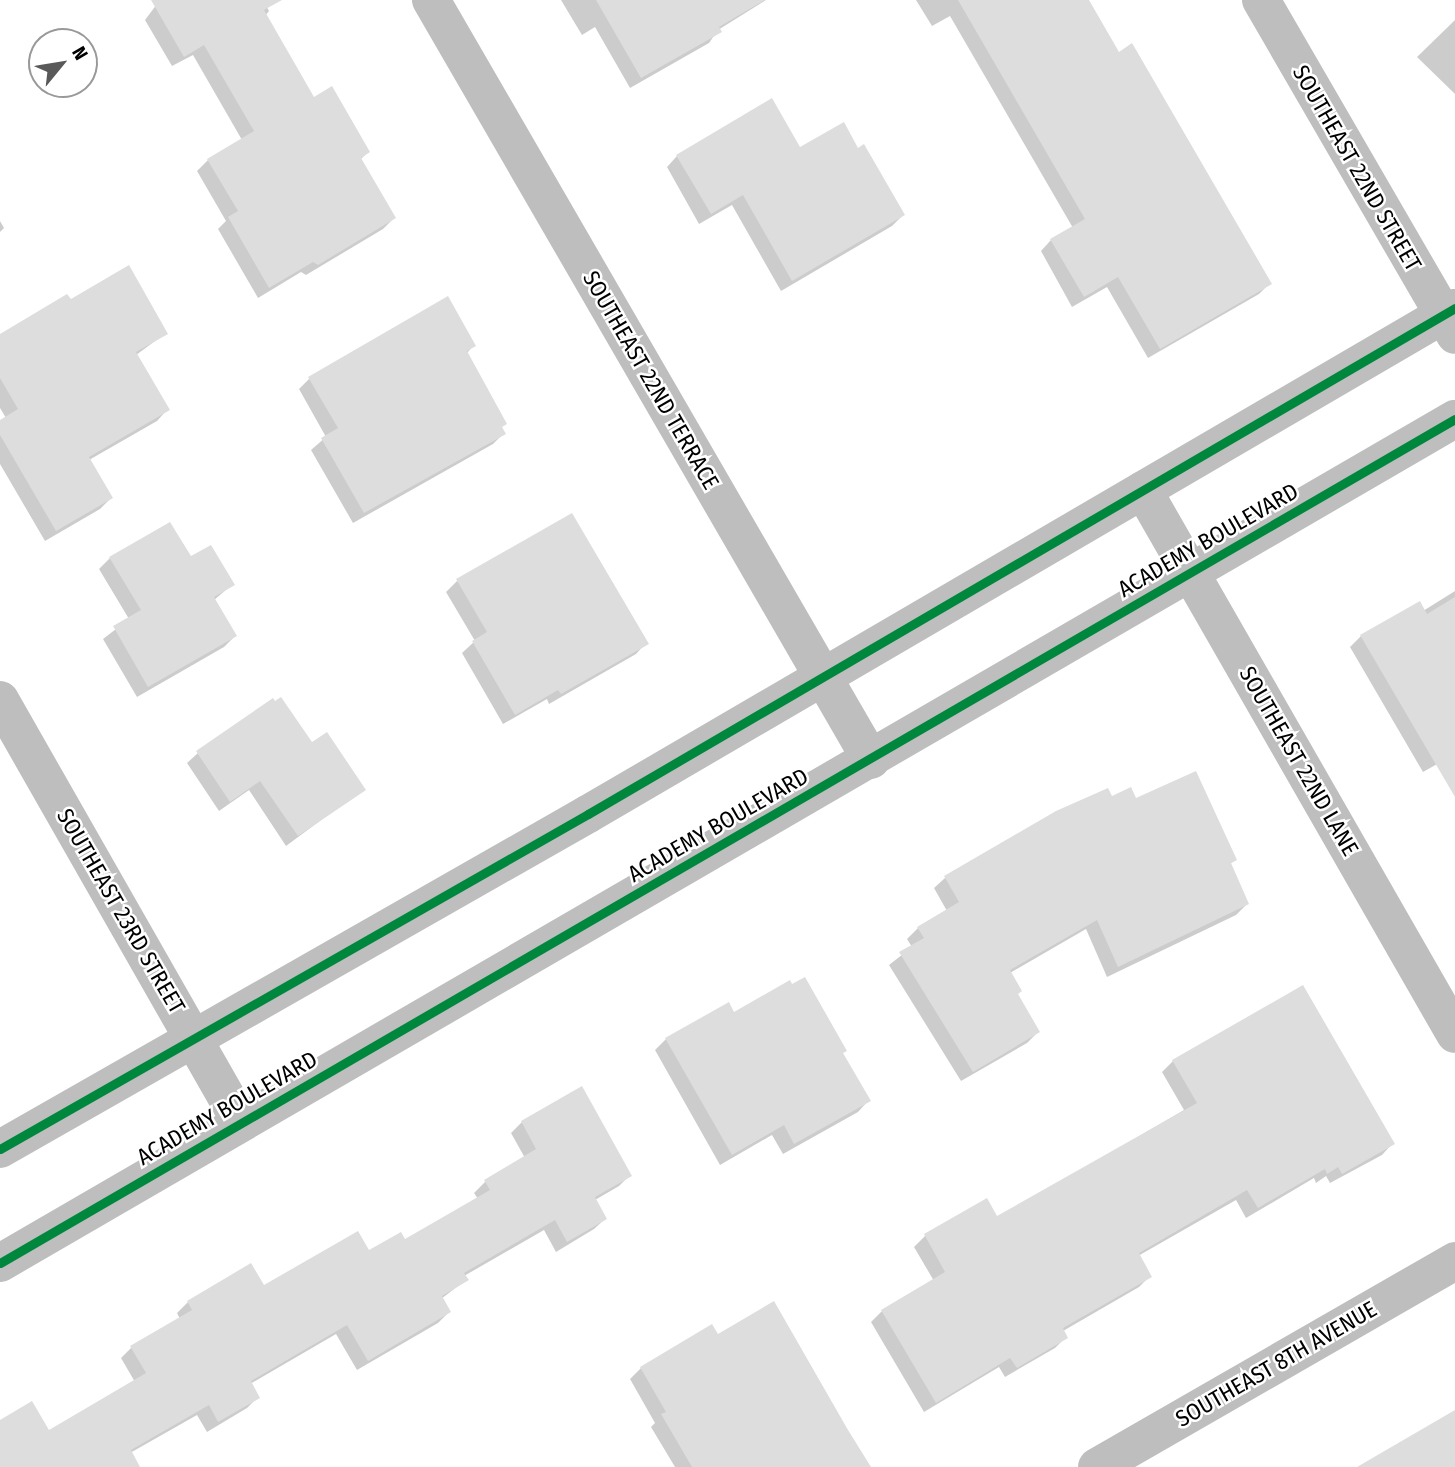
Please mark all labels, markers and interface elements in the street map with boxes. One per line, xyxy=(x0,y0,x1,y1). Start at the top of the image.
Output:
north arrow xyxy=(28,28,98,98)
text: N xyxy=(67,43,93,64)
street label: SOUTHEAST 22ND STREET xyxy=(1287,60,1427,276)
street label: SOUTHEAST 22ND TERRACE xyxy=(577,266,725,494)
street label: ACADEMY BOULEVARD xyxy=(1113,477,1303,603)
street label: SOUTHEAST 22ND LANE xyxy=(1234,661,1364,861)
street label: ACADEMY BOULEVARD xyxy=(623,762,813,888)
street label: SOUTHEAST 23RD STREET xyxy=(51,804,191,1018)
street label: ACADEMY BOULEVARD xyxy=(132,1045,322,1171)
street label: SOUTHEAST 8TH AVENUE xyxy=(1171,1295,1381,1433)

